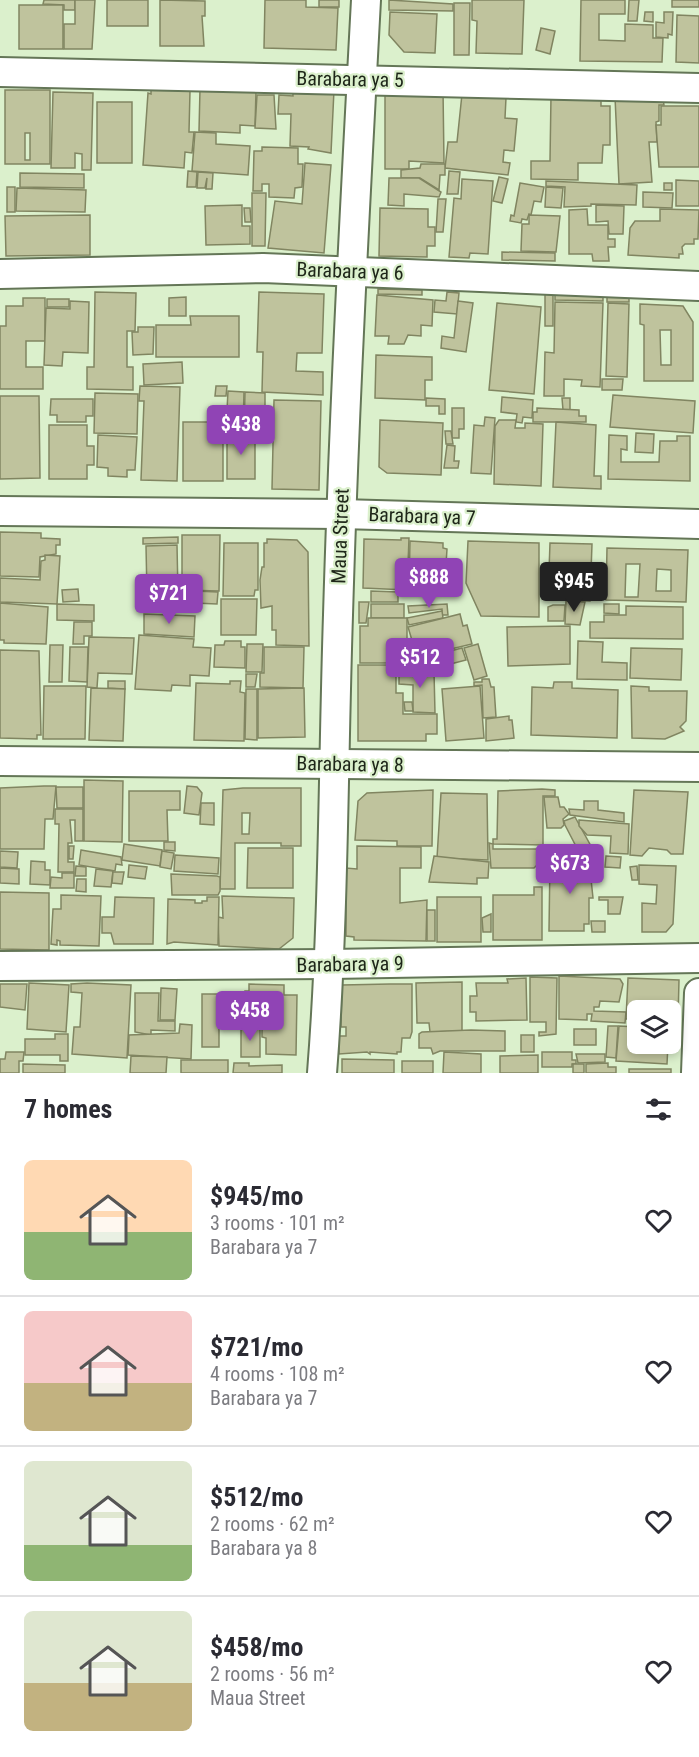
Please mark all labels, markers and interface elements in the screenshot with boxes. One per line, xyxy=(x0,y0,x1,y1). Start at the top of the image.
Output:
street label: Barabara ya 5 xyxy=(296,66,404,92)
street label: Barabara ya 6 xyxy=(296,257,404,285)
pin: $438 xyxy=(205,405,277,456)
text: $438 xyxy=(221,412,261,436)
street label: Maua Street xyxy=(326,488,354,584)
street label: Barabara ya 7 xyxy=(368,502,476,530)
pin: $888 xyxy=(393,558,465,609)
pin: $945 xyxy=(538,562,610,613)
text: $888 xyxy=(409,565,449,589)
text: $945 xyxy=(554,569,594,593)
pin: $721 xyxy=(133,574,205,625)
text: $721 xyxy=(149,581,189,605)
pin: $512 xyxy=(384,638,456,689)
text: $512 xyxy=(400,645,440,669)
street label: Barabara ya 8 xyxy=(296,751,404,777)
pin: $673 xyxy=(534,844,606,895)
text: $673 xyxy=(550,851,590,875)
street label: Barabara ya 9 xyxy=(296,951,404,977)
pin: $458 xyxy=(214,991,286,1042)
text: $458 xyxy=(230,998,270,1022)
map controls xyxy=(627,1000,681,1054)
button: layers xyxy=(627,1000,681,1054)
icon: filters xyxy=(642,1093,675,1126)
text: 7 homes xyxy=(24,1094,112,1124)
text: $945/mo xyxy=(210,1181,303,1211)
icon: home xyxy=(72,1184,144,1256)
icon: heart xyxy=(642,1204,675,1237)
text: 3 rooms · 101 m² xyxy=(210,1211,345,1235)
text: Barabara ya 7 xyxy=(210,1235,317,1259)
text: $721/mo xyxy=(210,1332,303,1362)
icon: home xyxy=(72,1335,144,1407)
icon: heart xyxy=(642,1355,675,1388)
text: 4 rooms · 108 m² xyxy=(210,1362,345,1386)
text: Barabara ya 7 xyxy=(210,1386,317,1410)
text: $512/mo xyxy=(210,1482,303,1512)
icon: home xyxy=(72,1485,144,1557)
icon: heart xyxy=(642,1505,675,1538)
text: 2 rooms · 62 m² xyxy=(210,1512,335,1536)
text: Barabara ya 8 xyxy=(210,1536,317,1560)
text: $458/mo xyxy=(210,1632,303,1662)
icon: home xyxy=(72,1635,144,1707)
icon: heart xyxy=(642,1655,675,1688)
text: 2 rooms · 56 m² xyxy=(210,1662,335,1686)
text: Maua Street xyxy=(210,1686,305,1710)

